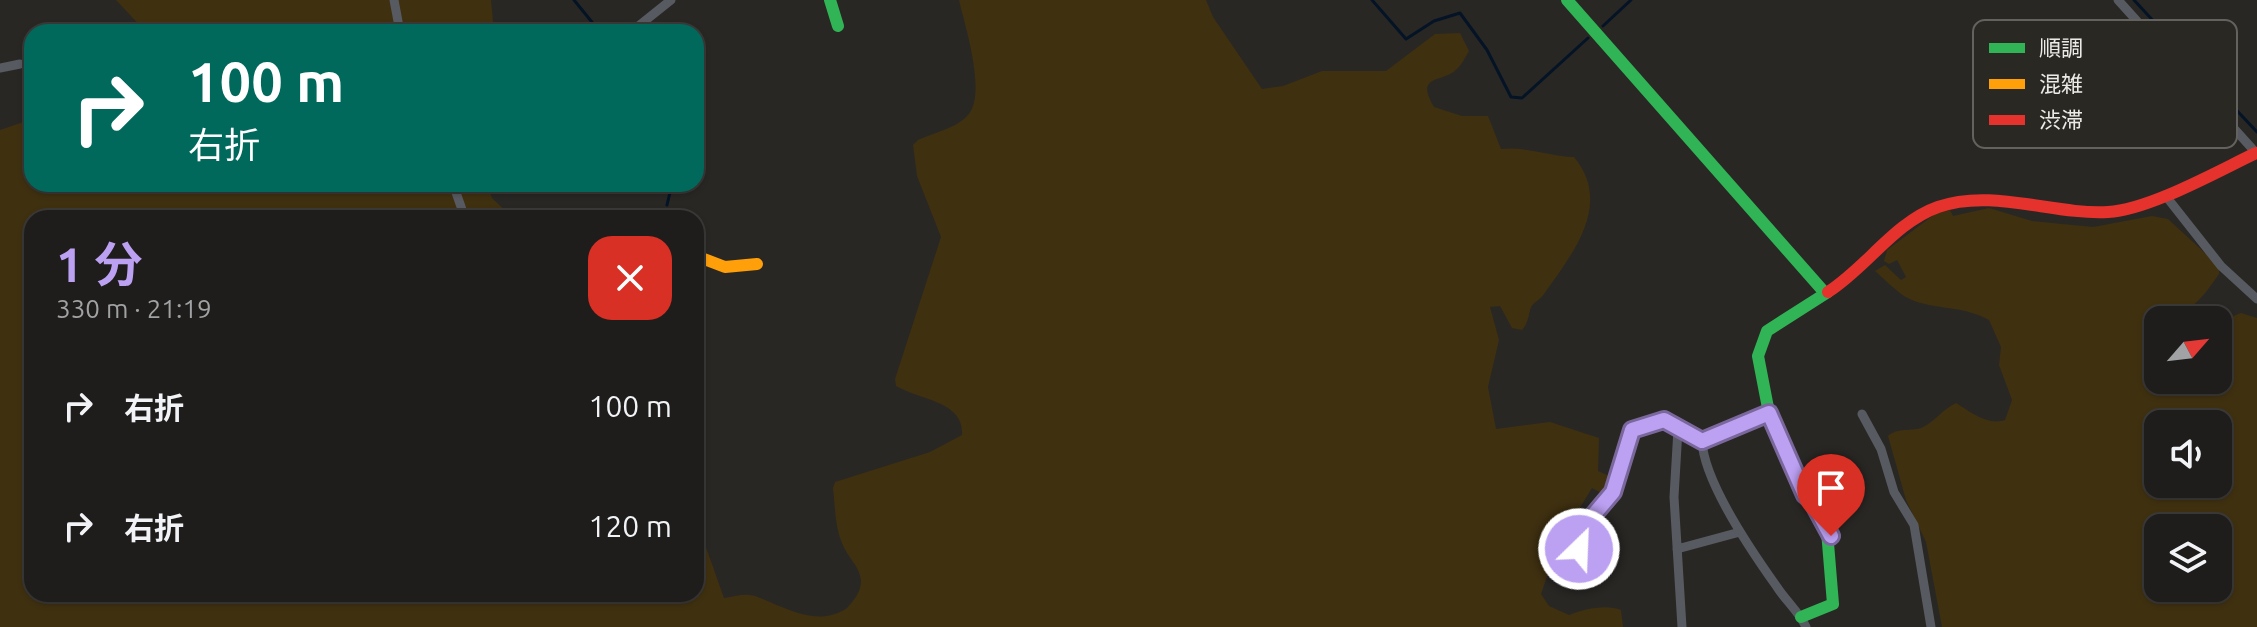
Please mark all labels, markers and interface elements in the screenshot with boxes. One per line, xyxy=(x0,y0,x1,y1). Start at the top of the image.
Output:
legend xyxy=(1973,20,2237,148)
text: 順調 xyxy=(2039,35,2083,60)
text: 100 m xyxy=(188,50,344,113)
icon: right xyxy=(56,56,160,160)
text: 混雑 xyxy=(2039,71,2083,96)
text: 渋滞 xyxy=(2039,107,2083,132)
text: 右折 xyxy=(188,124,260,165)
button: close xyxy=(588,236,672,320)
text: 1 分 xyxy=(56,237,142,291)
text: 330 m · 21:19 xyxy=(56,294,212,323)
north arrow xyxy=(2144,306,2232,394)
map controls xyxy=(2144,306,2232,602)
icon: right xyxy=(56,384,100,428)
text: 100 m xyxy=(588,389,672,423)
text: 右折 xyxy=(124,391,184,425)
button: sound xyxy=(2144,410,2232,498)
pin xyxy=(1797,454,1865,536)
icon: arrive xyxy=(1809,466,1853,510)
icon: right xyxy=(56,504,100,548)
position arrow xyxy=(1537,507,1621,591)
text: 120 m xyxy=(588,509,672,543)
text: 右折 xyxy=(124,511,184,545)
button: layers xyxy=(2144,514,2232,602)

